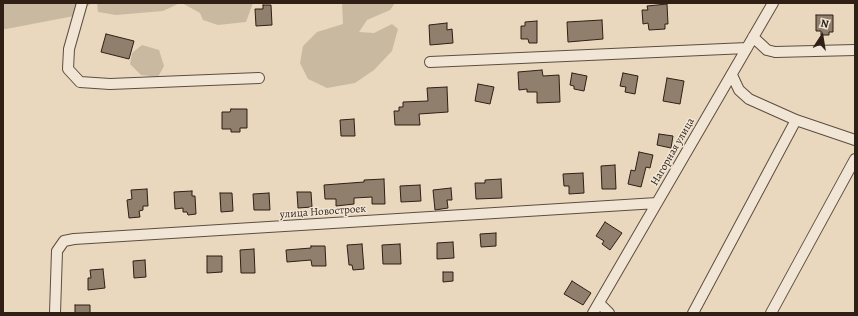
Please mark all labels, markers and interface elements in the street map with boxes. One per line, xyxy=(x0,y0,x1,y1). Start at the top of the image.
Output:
north arrow xyxy=(802,16,842,56)
text: N xyxy=(819,16,830,32)
street label: Нагорная улица xyxy=(648,116,698,188)
street label: улица Новостроек xyxy=(279,202,367,222)

